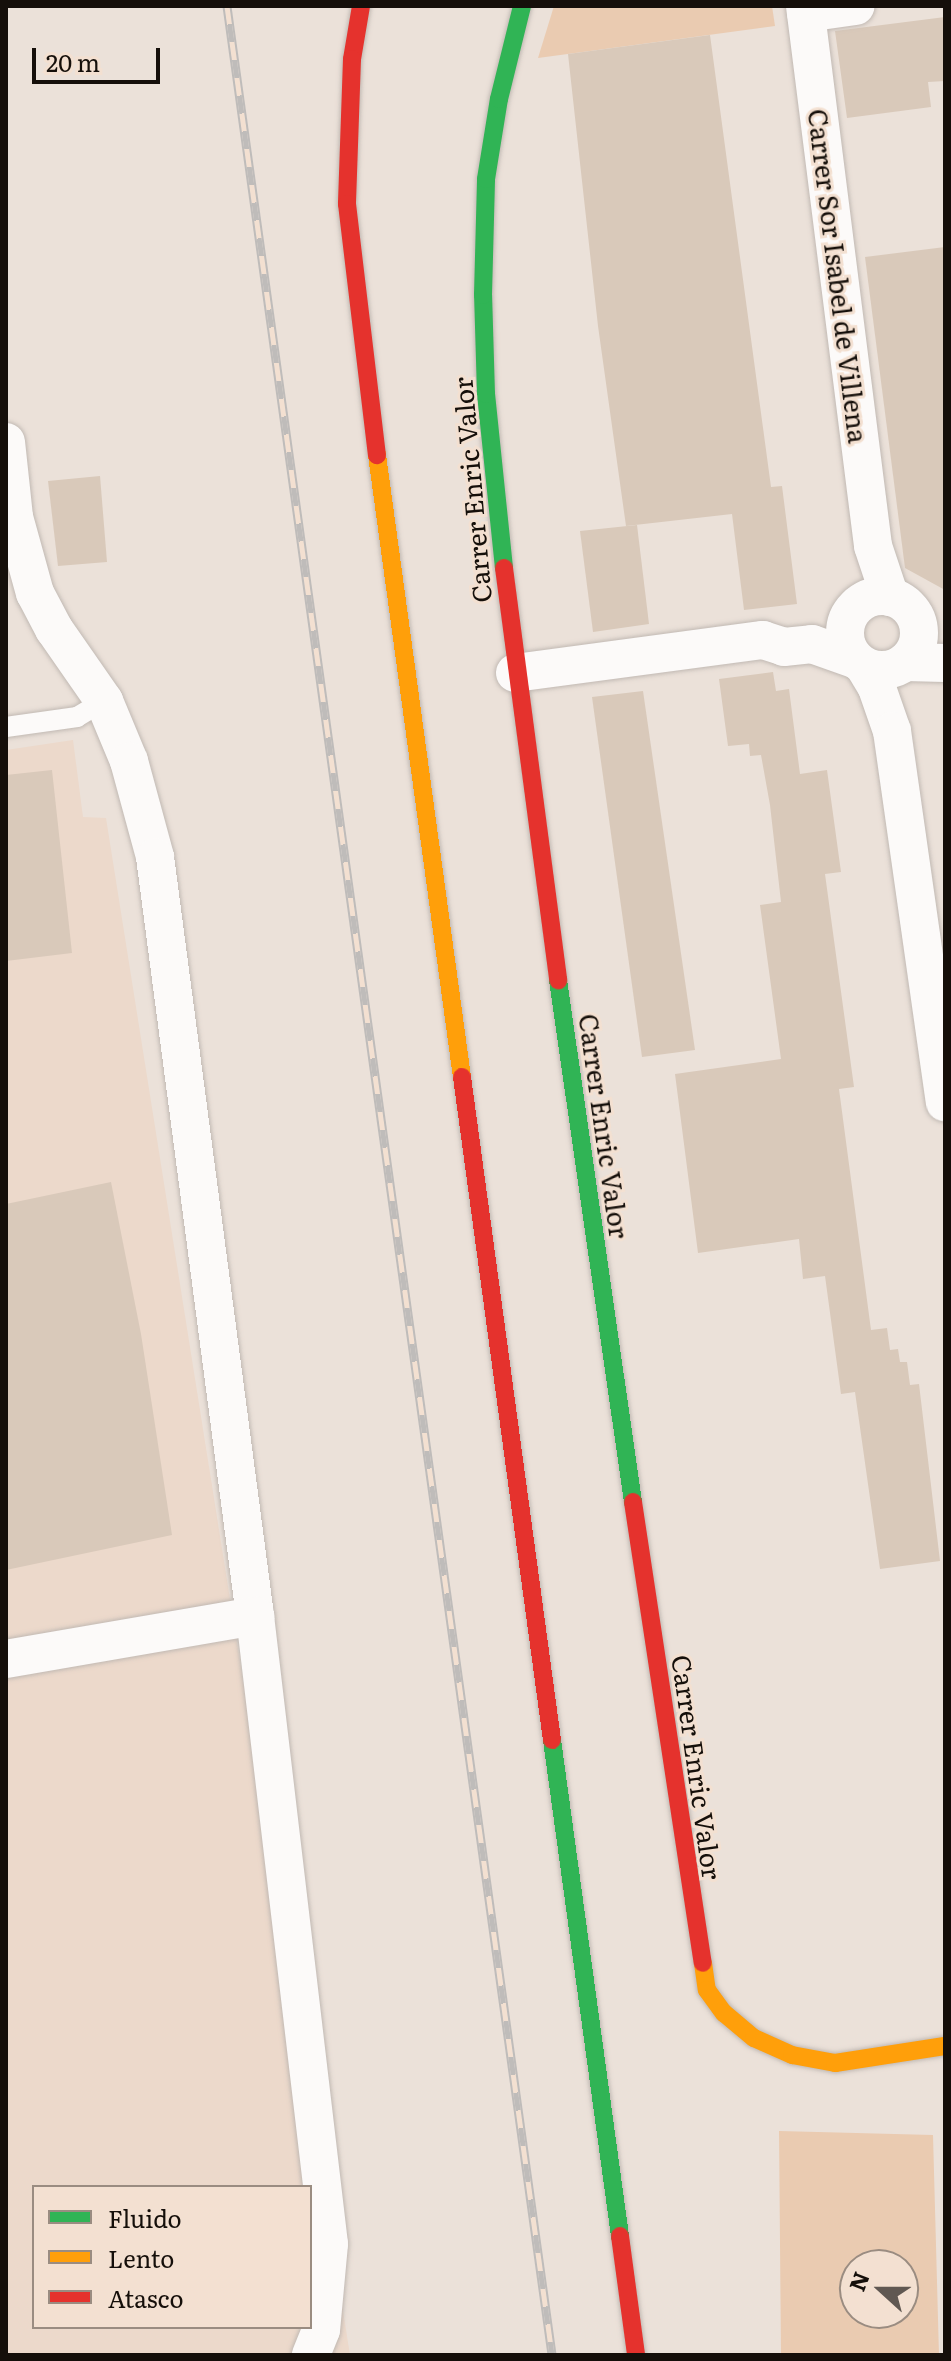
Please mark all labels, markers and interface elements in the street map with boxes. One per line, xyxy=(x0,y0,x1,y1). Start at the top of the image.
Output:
scale bar xyxy=(36,32,164,82)
text: 20 m xyxy=(46,44,100,79)
street label: Carrer Sor Isabel de Villena xyxy=(803,107,875,445)
street label: Carrer Enric Valor xyxy=(446,376,496,604)
street label: Carrer Enric Valor xyxy=(574,1012,636,1240)
street label: Carrer Enric Valor xyxy=(667,1653,729,1881)
legend xyxy=(32,2185,312,2329)
text: Fluido xyxy=(108,2200,182,2235)
text: Lento xyxy=(108,2240,174,2275)
north arrow xyxy=(839,2249,919,2329)
text: N xyxy=(839,2266,877,2295)
text: Atasco xyxy=(108,2280,183,2315)

